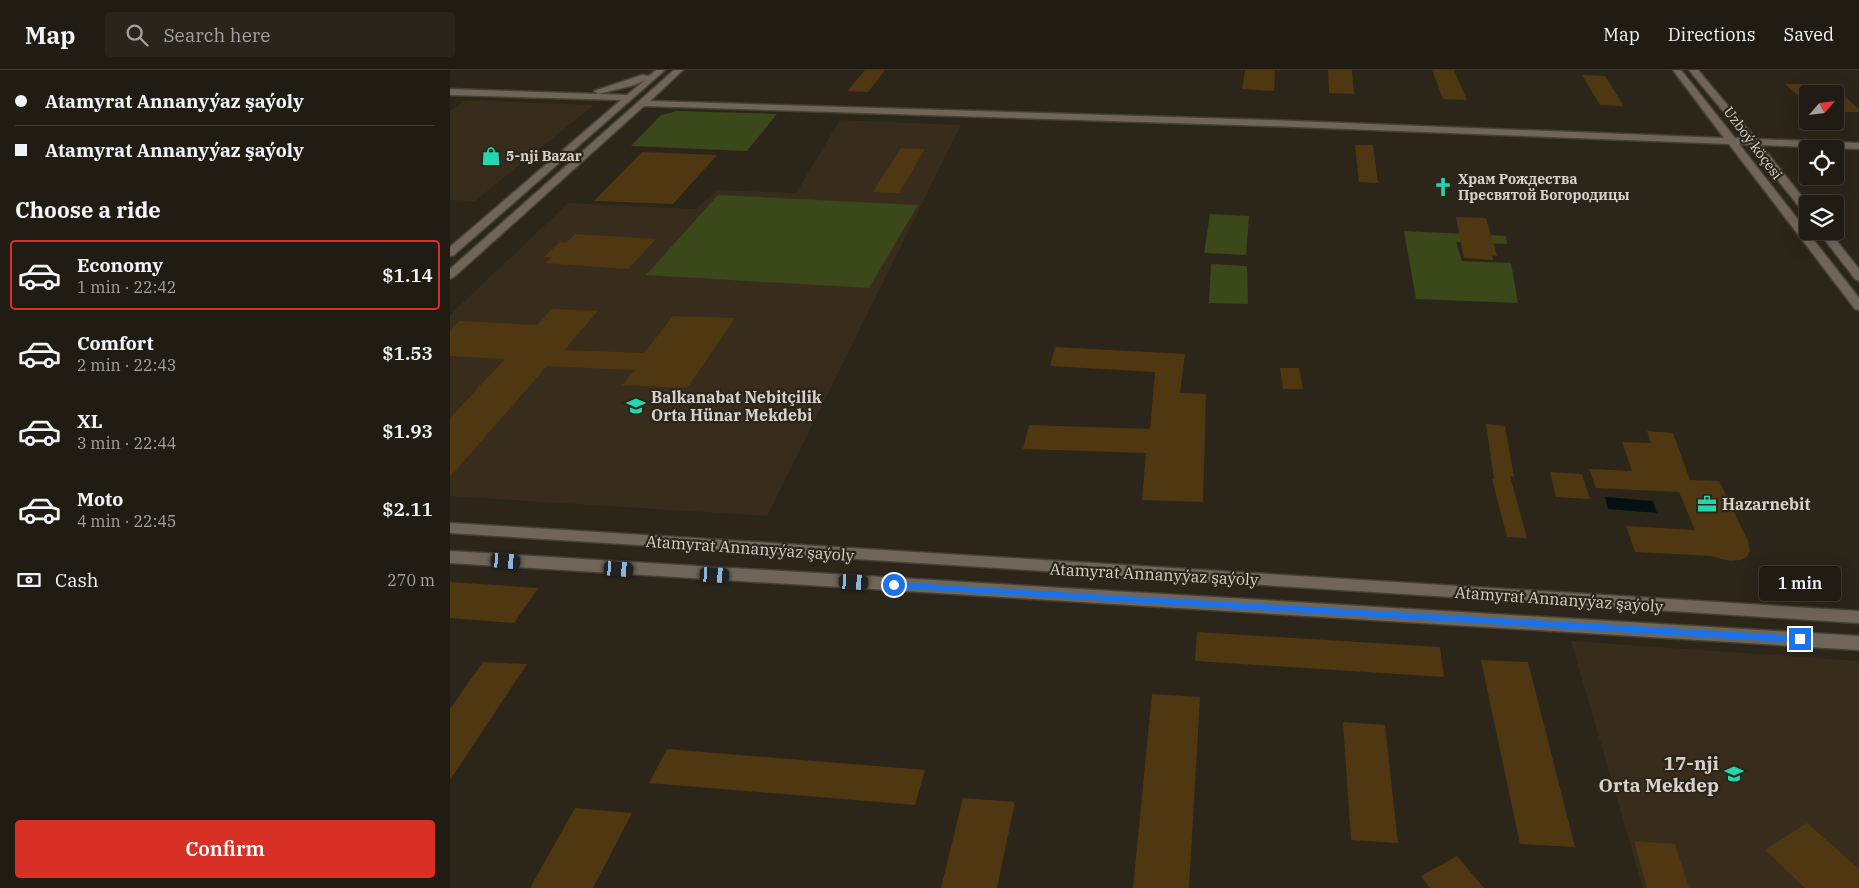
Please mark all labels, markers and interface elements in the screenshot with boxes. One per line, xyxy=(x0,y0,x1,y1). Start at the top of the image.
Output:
search box xyxy=(105,12,455,57)
text: Map xyxy=(25,19,75,51)
icon: search xyxy=(123,21,151,49)
text: Search here xyxy=(163,23,270,47)
text: Map xyxy=(1603,23,1640,46)
text: Directions xyxy=(1668,23,1756,46)
text: Saved xyxy=(1784,23,1834,46)
north arrow xyxy=(1799,85,1844,130)
map controls xyxy=(1799,85,1844,240)
text: Atamyrat Annanyýaz şaýoly xyxy=(45,89,304,113)
street label: Uzboý köçesi xyxy=(1720,103,1786,183)
text: Atamyrat Annanyýaz şaýoly xyxy=(45,138,304,162)
button: locate xyxy=(1799,140,1844,185)
shop icon: 5-nji Bazar xyxy=(480,145,502,167)
place label: 5-nji Bazar xyxy=(506,147,582,165)
place label: Храм Рождества Пресвятой Богородицы xyxy=(1458,170,1630,204)
church icon: Храм Рождества Пресвятой Богородицы xyxy=(1432,176,1454,198)
text: Choose a ride xyxy=(15,195,161,224)
button: layers xyxy=(1799,195,1844,240)
icon: car xyxy=(17,253,62,298)
text: Economy xyxy=(77,253,163,277)
text: $1.14 xyxy=(382,263,433,287)
text: 1 min · 22:42 xyxy=(77,277,176,297)
icon: car xyxy=(17,331,62,376)
text: Comfort xyxy=(77,331,154,355)
text: $1.53 xyxy=(382,341,433,365)
text: 2 min · 22:43 xyxy=(77,355,176,375)
place label: Balkanabat Nebitçilik Orta Hünar Mekdebi xyxy=(651,387,822,425)
school or university icon: Balkanabat Nebitçilik Orta Hünar Mekdebi xyxy=(625,395,647,417)
icon: car xyxy=(17,409,62,454)
text: XL xyxy=(77,409,103,433)
text: $1.93 xyxy=(382,419,433,443)
text: 3 min · 22:44 xyxy=(77,433,176,453)
icon: car xyxy=(17,487,62,532)
text: Moto xyxy=(77,487,123,511)
office icon: Hazarnebit xyxy=(1696,493,1718,515)
place label: Hazarnebit xyxy=(1722,494,1810,514)
text: $2.11 xyxy=(382,497,433,521)
text: 4 min · 22:45 xyxy=(77,511,176,531)
street label: Atamyrat Annanyýaz şaýoly xyxy=(645,531,855,565)
car xyxy=(490,552,521,570)
street label: Atamyrat Annanyýaz şaýoly xyxy=(1049,559,1259,589)
car xyxy=(603,560,634,578)
icon: cash xyxy=(15,566,43,594)
callout: 1 min xyxy=(1759,566,1841,602)
car xyxy=(699,567,730,583)
text: Cash xyxy=(55,568,99,592)
text: 270 m xyxy=(387,570,435,590)
text: 1 min xyxy=(1778,573,1822,593)
car xyxy=(838,574,869,590)
route start xyxy=(883,574,905,596)
street label: Atamyrat Annanyýaz şaýoly xyxy=(1454,582,1664,616)
route end xyxy=(1789,628,1811,650)
place label: 17-nji Orta Mekdep xyxy=(1599,751,1719,797)
school or university icon: 17-nji Orta Mekdep xyxy=(1723,763,1745,785)
button: Confirm xyxy=(15,820,435,878)

